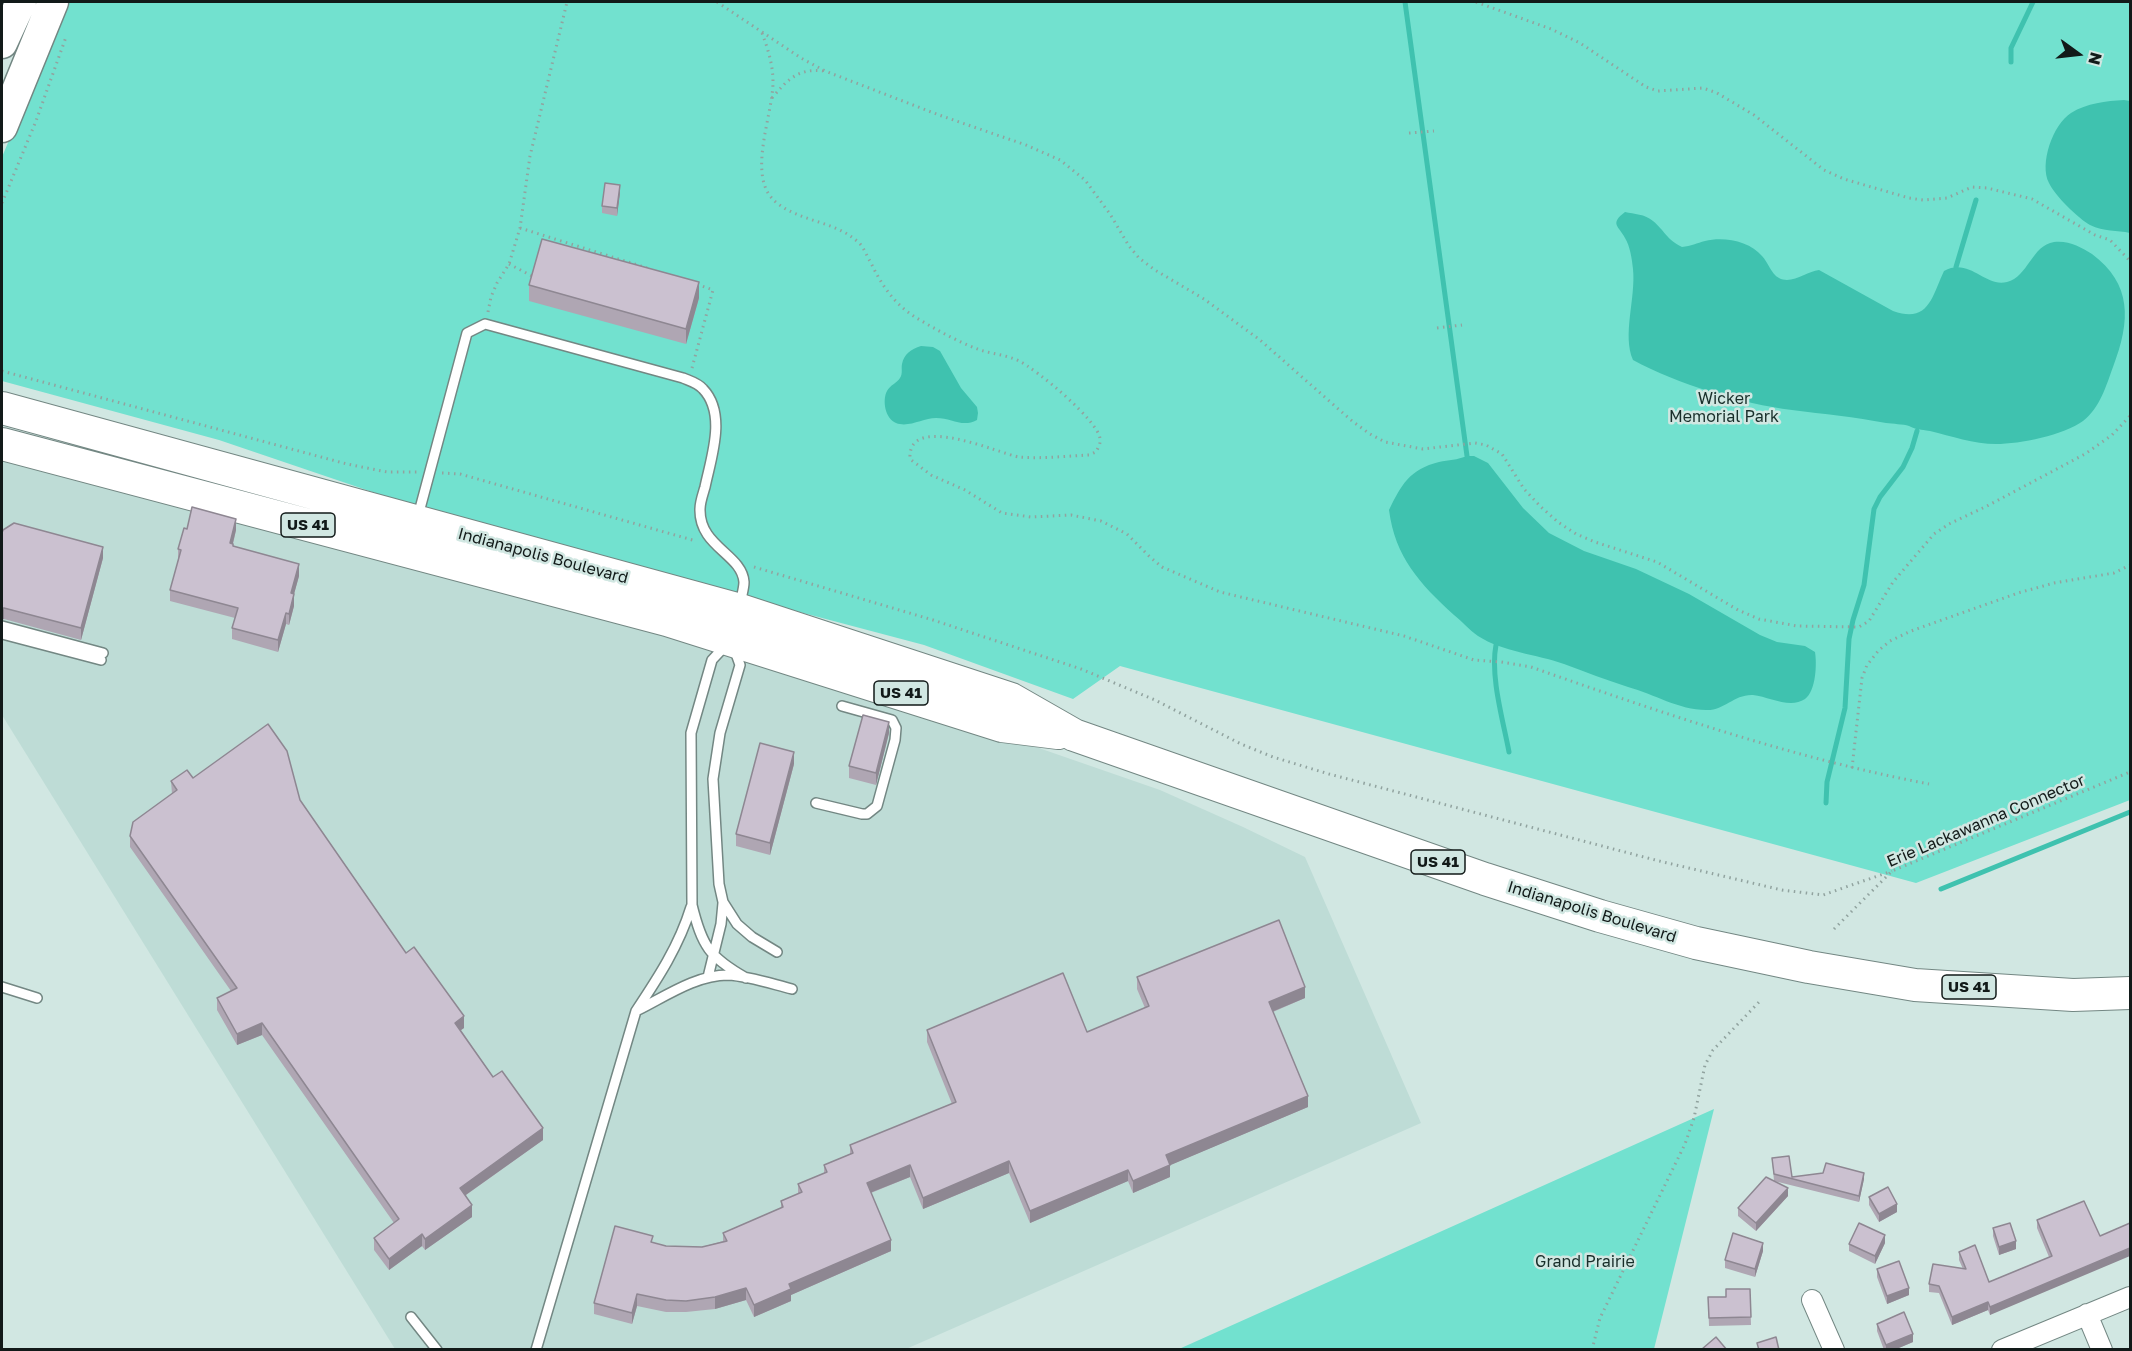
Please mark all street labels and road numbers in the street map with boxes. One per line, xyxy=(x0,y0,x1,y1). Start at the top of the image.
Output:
road number: US 41 xyxy=(281,513,335,537)
street label: Indianapolis Boulevard xyxy=(456,524,630,588)
road number: US 41 xyxy=(874,681,928,705)
street label: Erie Lackawanna Connector xyxy=(1884,771,2088,871)
road number: US 41 xyxy=(1411,850,1465,874)
street label: Indianapolis Boulevard xyxy=(1505,877,1679,947)
road number: US 41 xyxy=(1942,975,1996,999)

